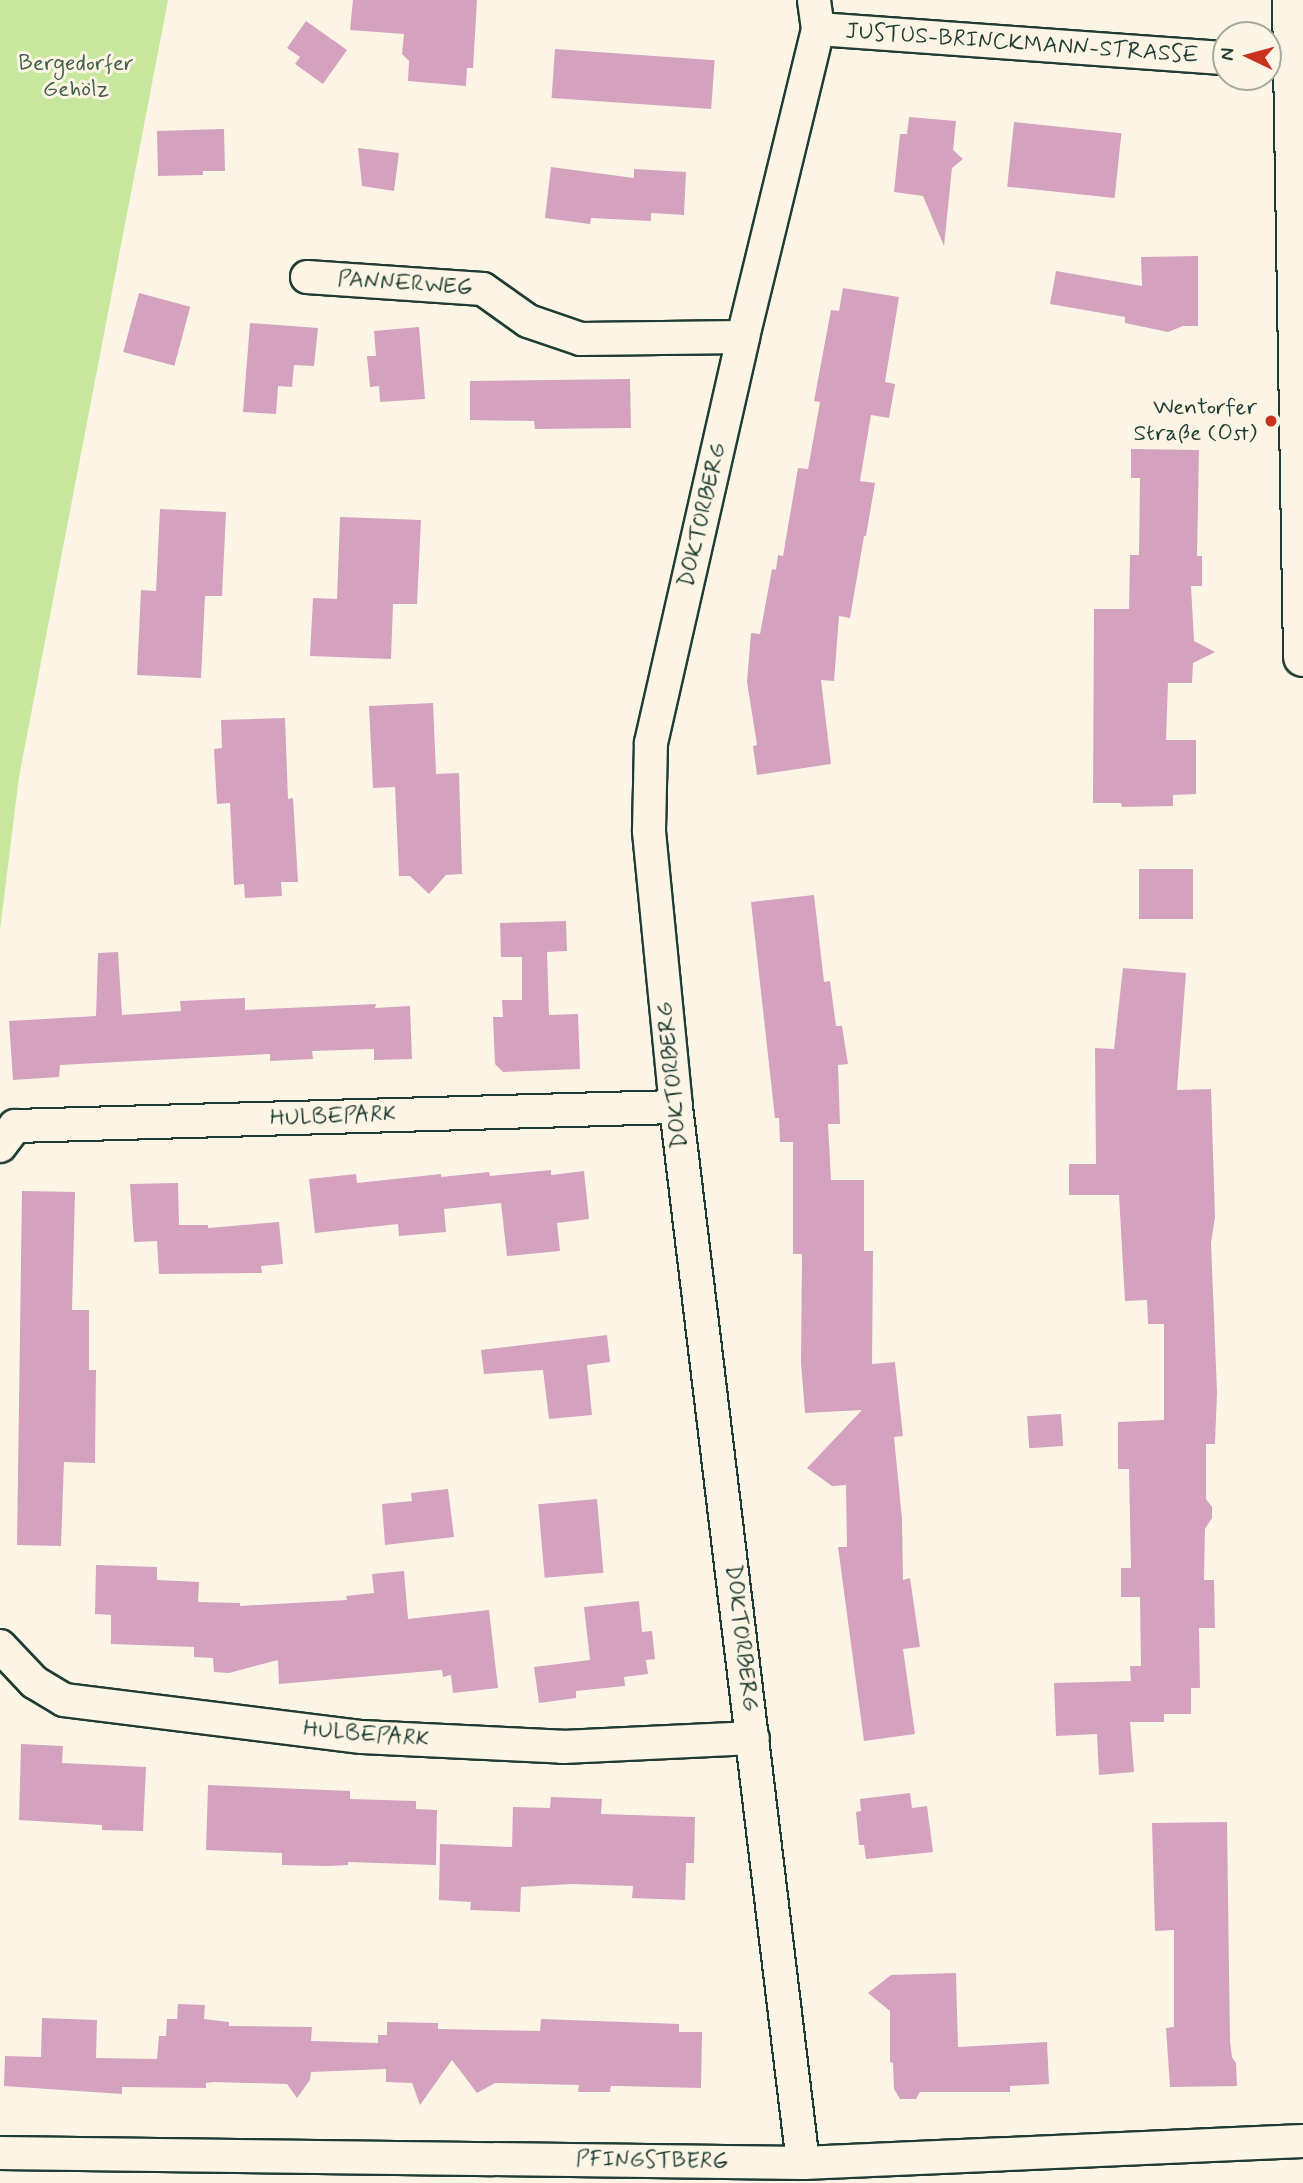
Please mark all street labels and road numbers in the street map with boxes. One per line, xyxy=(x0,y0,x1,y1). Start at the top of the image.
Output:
street label: JUSTUS-BRINCKMANN-STRASSE xyxy=(844,18,1200,70)
street label: PANNERWEG xyxy=(337,266,473,302)
street label: DOKTORBERG xyxy=(673,440,733,590)
street label: DOKTORBERG xyxy=(652,1000,694,1150)
street label: HULBEPARK xyxy=(269,1101,397,1133)
street label: DOKTORBERG xyxy=(718,1563,764,1713)
street label: HULBEPARK xyxy=(302,1716,430,1754)
street label: PFINGSTBERG xyxy=(575,2146,729,2176)

